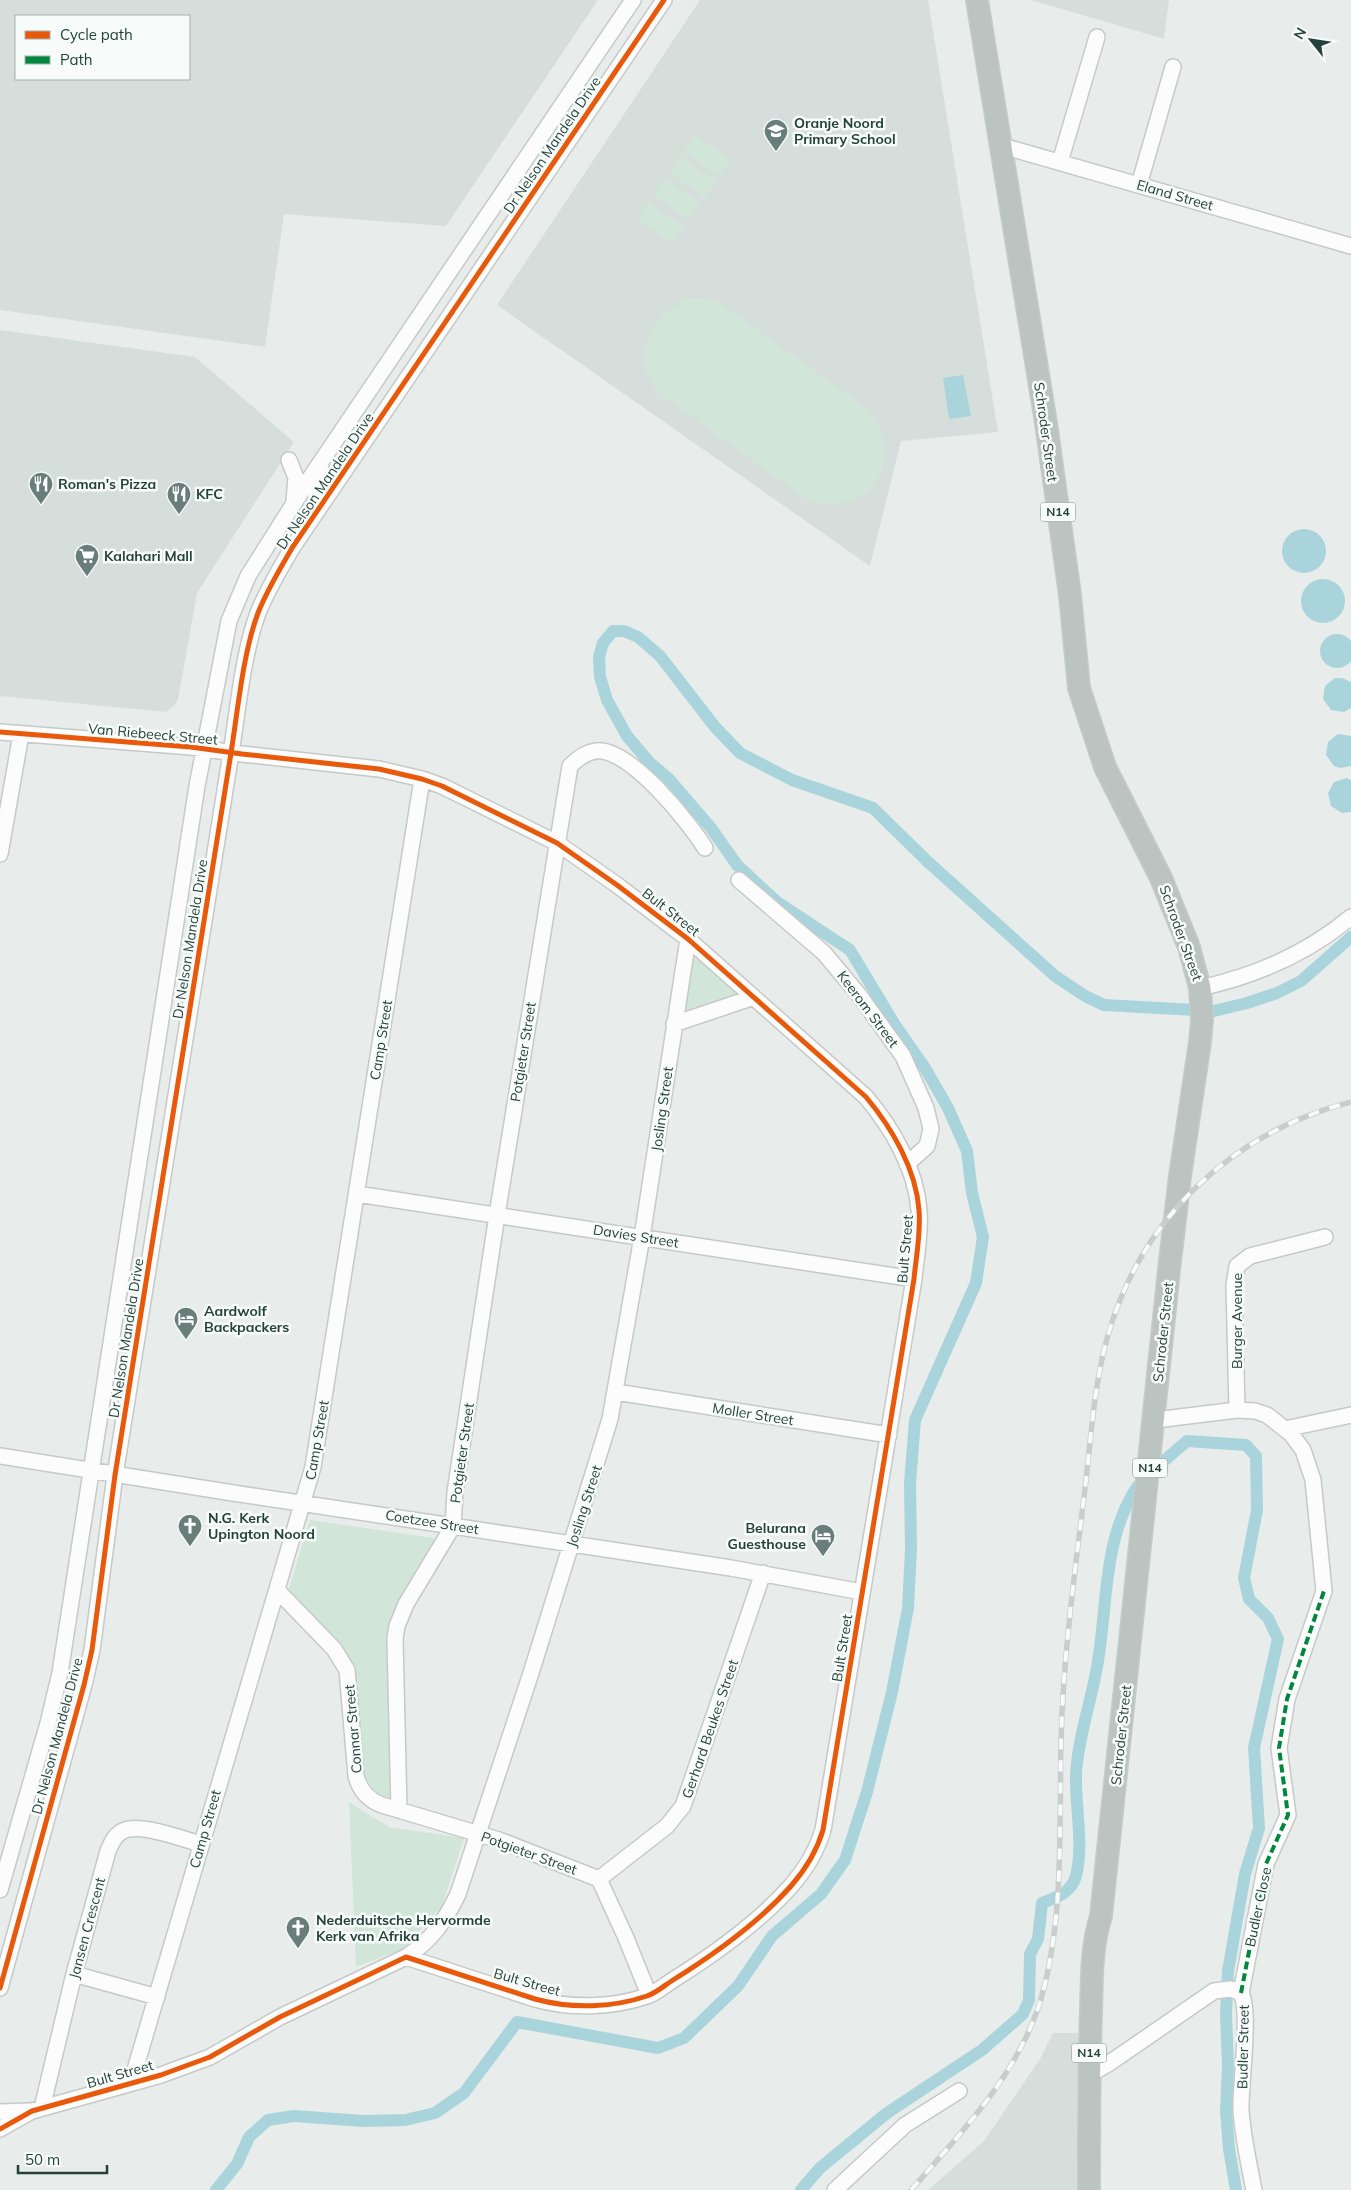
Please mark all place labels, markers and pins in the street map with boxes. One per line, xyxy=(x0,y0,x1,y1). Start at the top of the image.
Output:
place label: Oranje Noord Primary School xyxy=(794,114,896,148)
school or university icon: Oranje Noord Primary School xyxy=(763,118,789,152)
restaurant icon: Roman's Pizza xyxy=(28,471,54,505)
place label: Roman's Pizza xyxy=(58,475,156,493)
restaurant icon: KFC xyxy=(166,481,192,515)
place label: KFC xyxy=(196,485,223,503)
supermarket icon: Kalahari Mall xyxy=(74,543,100,577)
place label: Kalahari Mall xyxy=(104,547,193,565)
place label: Aardwolf Backpackers xyxy=(204,1302,289,1336)
hotel icon: Aardwolf Backpackers xyxy=(173,1306,199,1340)
place label: N.G. Kerk Upington Noord xyxy=(208,1509,315,1543)
church icon: N.G. Kerk Upington Noord xyxy=(177,1513,203,1547)
place label: Belurana Guesthouse xyxy=(728,1519,806,1553)
hotel icon: Belurana Guesthouse xyxy=(810,1523,836,1557)
place label: Nederduitsche Hervormde Kerk van Afrika xyxy=(316,1911,491,1945)
church icon: Nederduitsche Hervormde Kerk van Afrika xyxy=(285,1915,311,1949)

